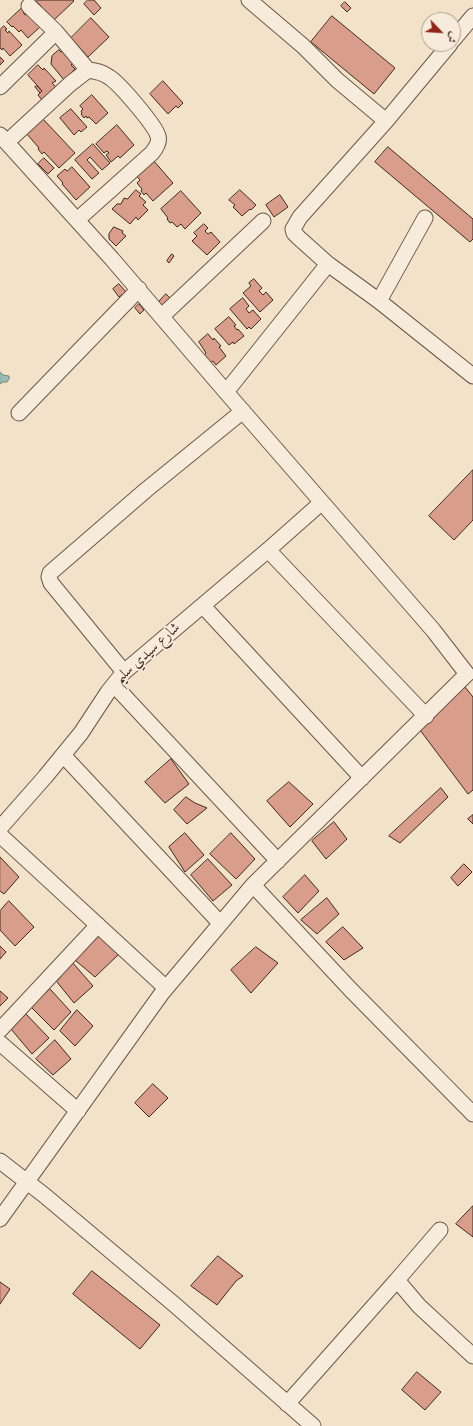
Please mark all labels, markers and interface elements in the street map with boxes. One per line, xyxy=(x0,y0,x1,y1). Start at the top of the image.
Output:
north arrow xyxy=(421,12,461,52)
text: ش xyxy=(442,29,461,45)
street label: شارع سيدي سليم xyxy=(111,620,185,688)

